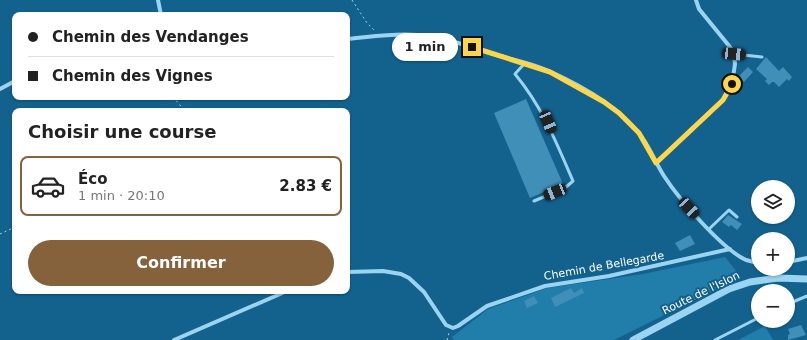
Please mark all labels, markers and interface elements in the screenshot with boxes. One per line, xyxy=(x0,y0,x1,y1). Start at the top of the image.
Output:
text: Chemin des Vendanges xyxy=(52,28,249,46)
callout: 1 min xyxy=(392,33,458,61)
route end xyxy=(463,38,481,56)
text: 1 min xyxy=(405,39,445,54)
car xyxy=(722,47,746,61)
text: Chemin des Vignes xyxy=(52,67,213,85)
route start xyxy=(723,75,741,93)
car xyxy=(538,109,558,135)
text: Choisir une course xyxy=(28,121,216,142)
icon: car xyxy=(30,168,66,204)
text: Éco xyxy=(78,170,107,188)
text: 2.83 € xyxy=(279,177,332,195)
map controls xyxy=(751,180,795,328)
button: layers xyxy=(751,180,795,224)
car xyxy=(542,182,568,202)
text: 1 min · 20:10 xyxy=(78,188,165,203)
car xyxy=(676,195,702,221)
button: + xyxy=(751,232,795,276)
button: Confirmer xyxy=(28,240,334,286)
street label: Chemin de Bellegarde xyxy=(543,249,665,283)
street label: Route de l'Islon xyxy=(660,269,742,317)
button: − xyxy=(751,284,795,328)

